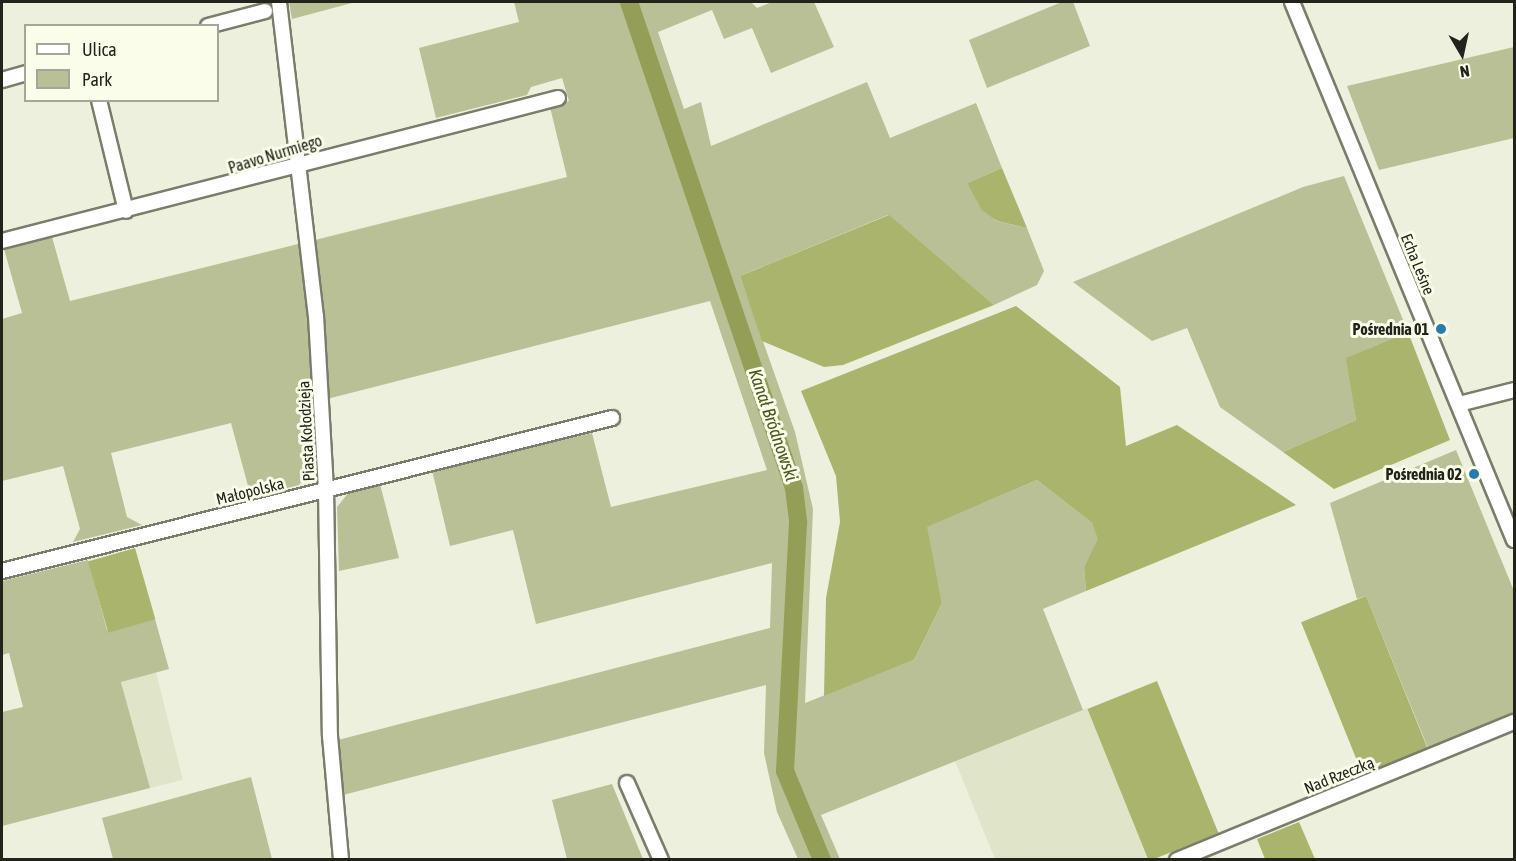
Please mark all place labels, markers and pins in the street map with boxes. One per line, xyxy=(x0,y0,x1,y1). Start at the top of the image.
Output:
place label: Pośrednia 01 xyxy=(1353,319,1429,339)
marker: Pośrednia 01 xyxy=(1434,322,1448,336)
place label: Pośrednia 02 xyxy=(1386,464,1462,484)
marker: Pośrednia 02 xyxy=(1467,467,1481,481)

